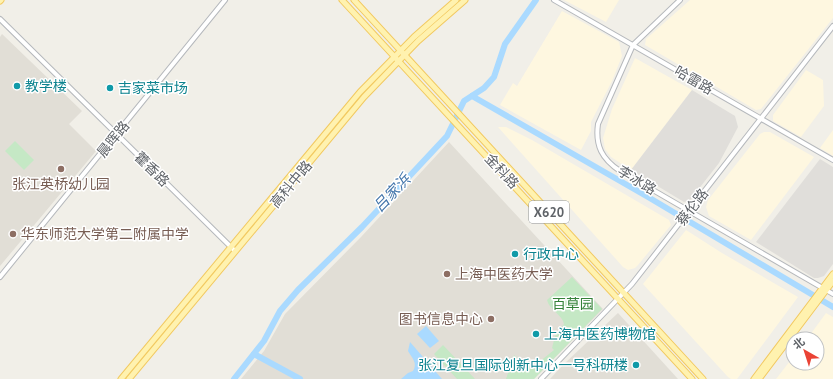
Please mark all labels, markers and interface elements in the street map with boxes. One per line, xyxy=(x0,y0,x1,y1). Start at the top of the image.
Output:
street label: 哈雷路 xyxy=(671,62,717,98)
place label: 教学楼 xyxy=(25,77,67,95)
place label: 吉家菜市场 xyxy=(118,79,188,97)
marker: 教学楼 xyxy=(12,81,22,91)
marker: 吉家菜市场 xyxy=(105,83,115,93)
street label: 晨晖路 xyxy=(93,117,133,161)
street label: 藿香路 xyxy=(131,148,173,190)
street label: 金科路 xyxy=(481,150,523,192)
street label: 高科中路 xyxy=(266,157,316,211)
street label: 李冰路 xyxy=(614,161,660,199)
marker: 张江英桥幼儿园 xyxy=(56,164,66,174)
water label: 吕家浜 xyxy=(369,168,415,215)
place label: 张江英桥幼儿园 xyxy=(12,175,110,193)
street label: 蔡伦路 xyxy=(672,185,712,229)
road number: X620 xyxy=(529,201,569,223)
place label: 华东师范大学第二附属中学 xyxy=(21,225,189,243)
marker: 华东师范大学第二附属中学 xyxy=(8,229,18,239)
place label: 行政中心 xyxy=(523,245,579,263)
marker: 行政中心 xyxy=(510,249,520,259)
place label: 上海中医药大学 xyxy=(455,265,553,283)
marker: 上海中医药大学 xyxy=(442,269,452,279)
park label: 百草园 xyxy=(552,295,594,313)
place label: 图书信息中心 xyxy=(399,310,483,328)
marker: 图书信息中心 xyxy=(486,314,496,324)
place label: 上海中医药博物馆 xyxy=(544,325,656,343)
marker: 上海中医药博物馆 xyxy=(531,329,541,339)
north arrow xyxy=(785,331,825,371)
text: 北 xyxy=(790,334,807,352)
place label: 张江复旦国际创新中心一号科研楼 xyxy=(418,356,628,374)
marker: 张江复旦国际创新中心一号科研楼 xyxy=(631,360,641,370)

